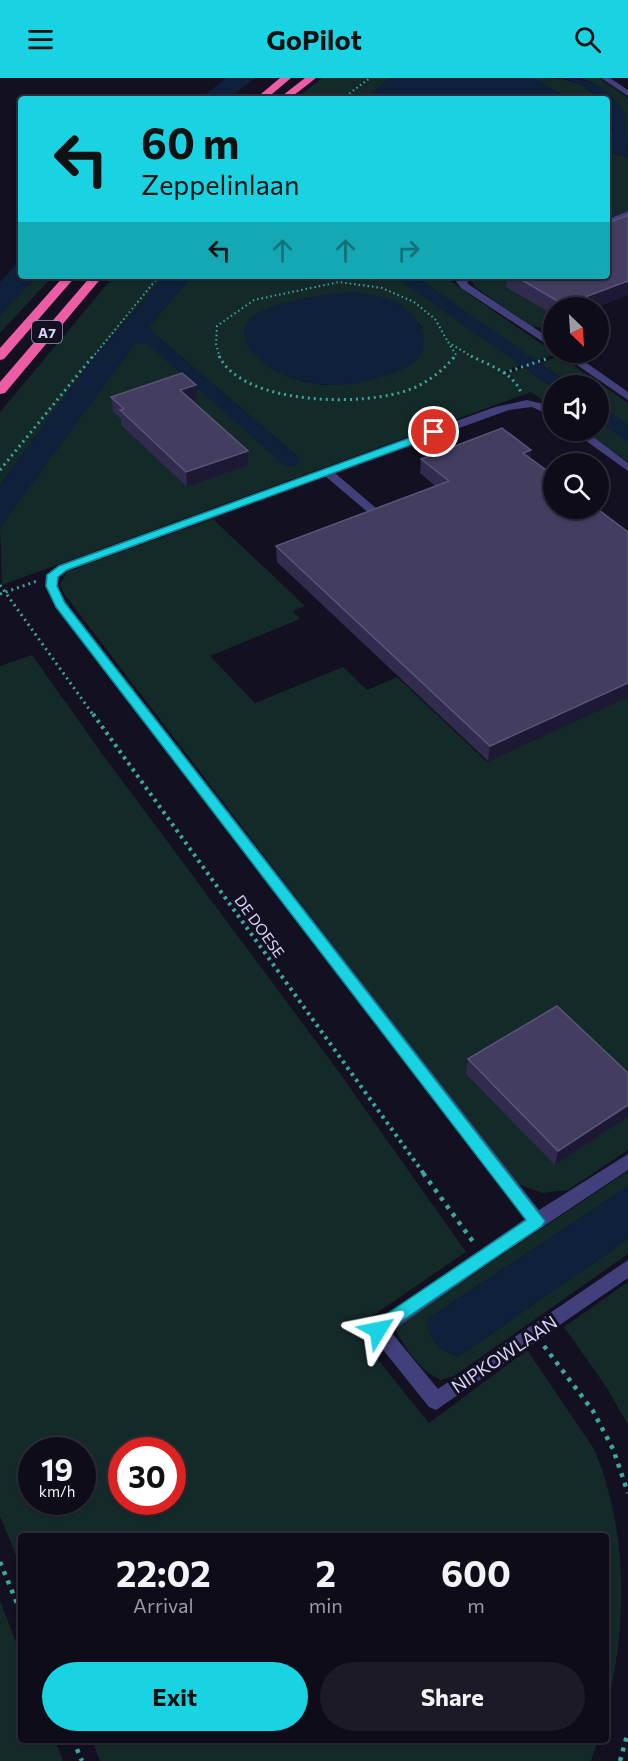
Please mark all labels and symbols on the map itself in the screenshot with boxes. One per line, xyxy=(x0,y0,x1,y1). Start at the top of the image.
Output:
north arrow xyxy=(543,297,609,363)
road number: A7 xyxy=(32,321,62,343)
pin xyxy=(408,406,459,457)
street label: DE DOESE xyxy=(231,891,289,961)
position arrow xyxy=(346,1298,410,1362)
street label: NIPKOWLAAN xyxy=(447,1311,561,1397)
speed limit sign: 30 xyxy=(108,1437,186,1515)

